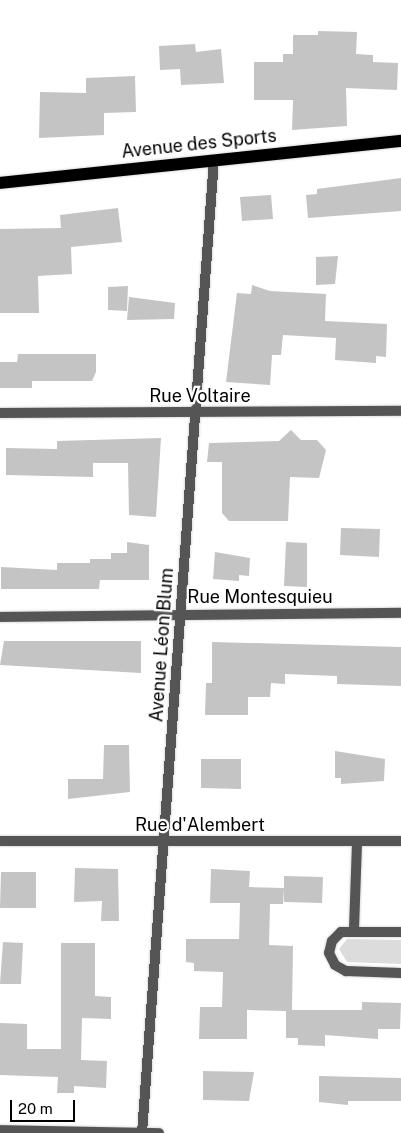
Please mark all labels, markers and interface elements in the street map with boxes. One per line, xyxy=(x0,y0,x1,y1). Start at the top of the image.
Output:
street label: Avenue des Sports xyxy=(120,125,278,163)
street label: Rue Voltaire xyxy=(149,385,251,407)
street label: Avenue Léon Blum xyxy=(146,567,178,723)
street label: Rue Montesquieu xyxy=(187,586,333,608)
street label: Rue d'Alembert xyxy=(135,814,265,836)
scale bar xyxy=(12,1090,78,1122)
text: 20 m xyxy=(18,1100,53,1117)

